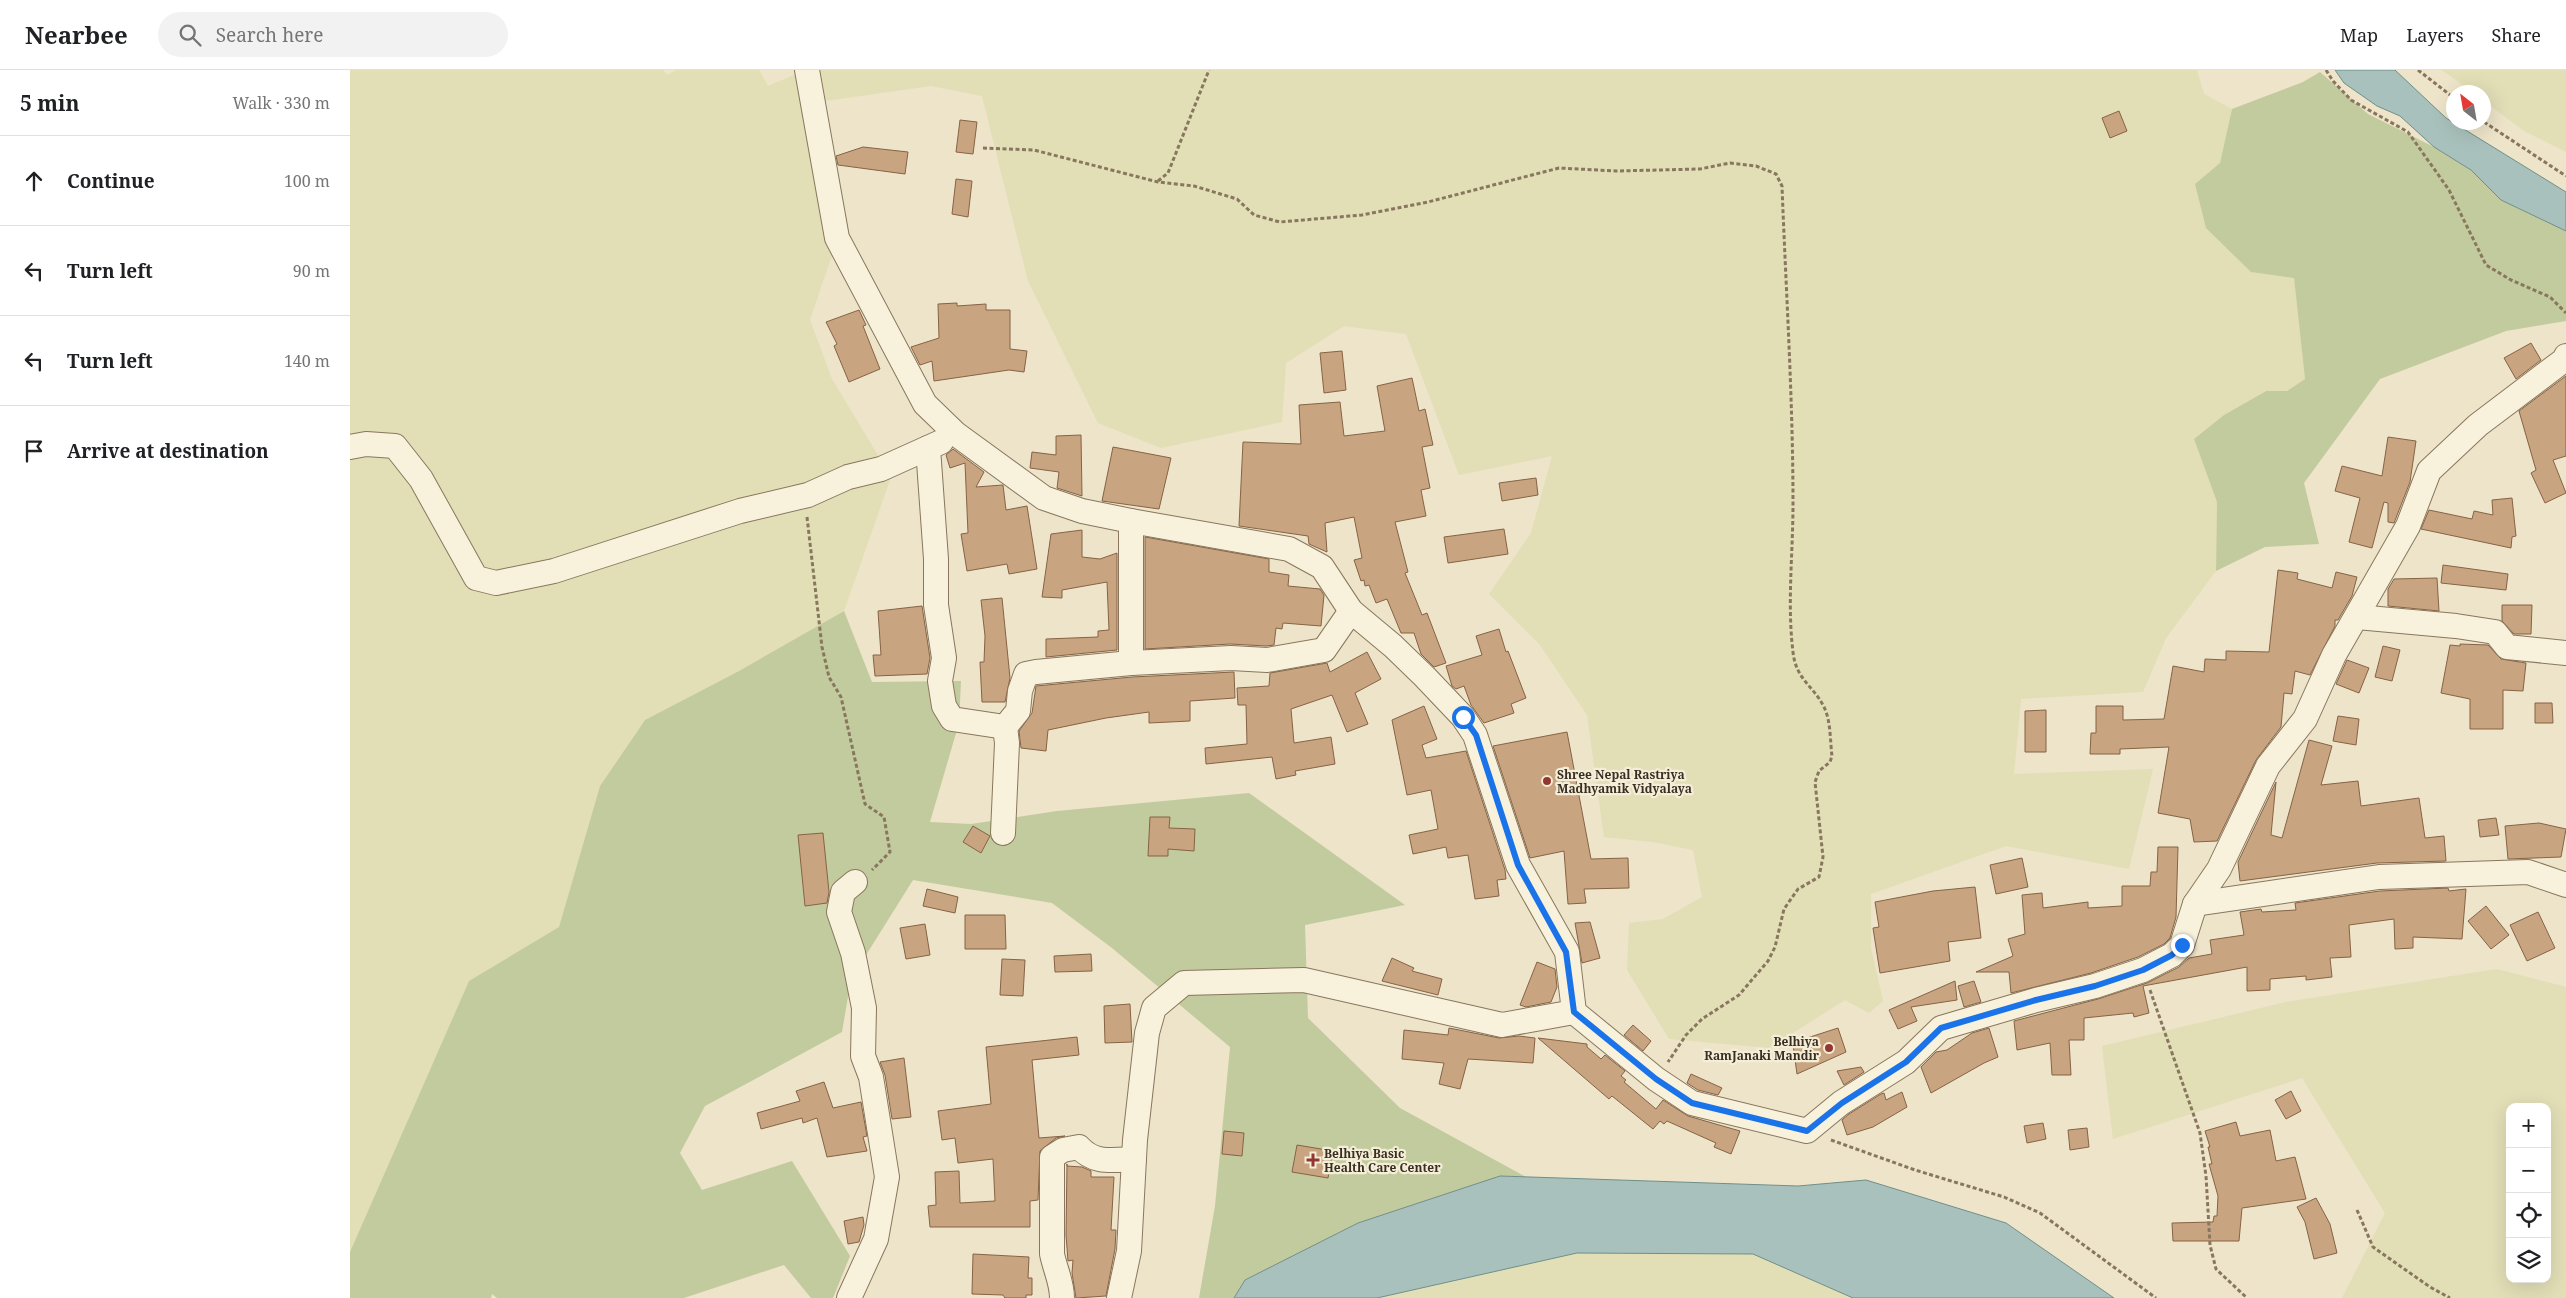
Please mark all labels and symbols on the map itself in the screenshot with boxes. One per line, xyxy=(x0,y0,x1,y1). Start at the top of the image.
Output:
north arrow xyxy=(2446,85,2491,130)
route start xyxy=(1452,706,1475,729)
place label: Shree Nepal Rastriya Madhyamik Vidyalaya xyxy=(1557,766,1692,797)
marker: Shree Nepal Rastriya Madhyamik Vidyalaya xyxy=(1541,775,1553,787)
route end xyxy=(2171,934,2194,957)
place label: Belhiya RamJanaki Mandir xyxy=(1704,1033,1820,1064)
marker: Belhiya RamJanaki Mandir xyxy=(1823,1042,1835,1054)
place label: Belhiya Basic Health Care Center xyxy=(1324,1145,1441,1176)
marker: Belhiya Basic Health Care Center xyxy=(1306,1153,1320,1167)

